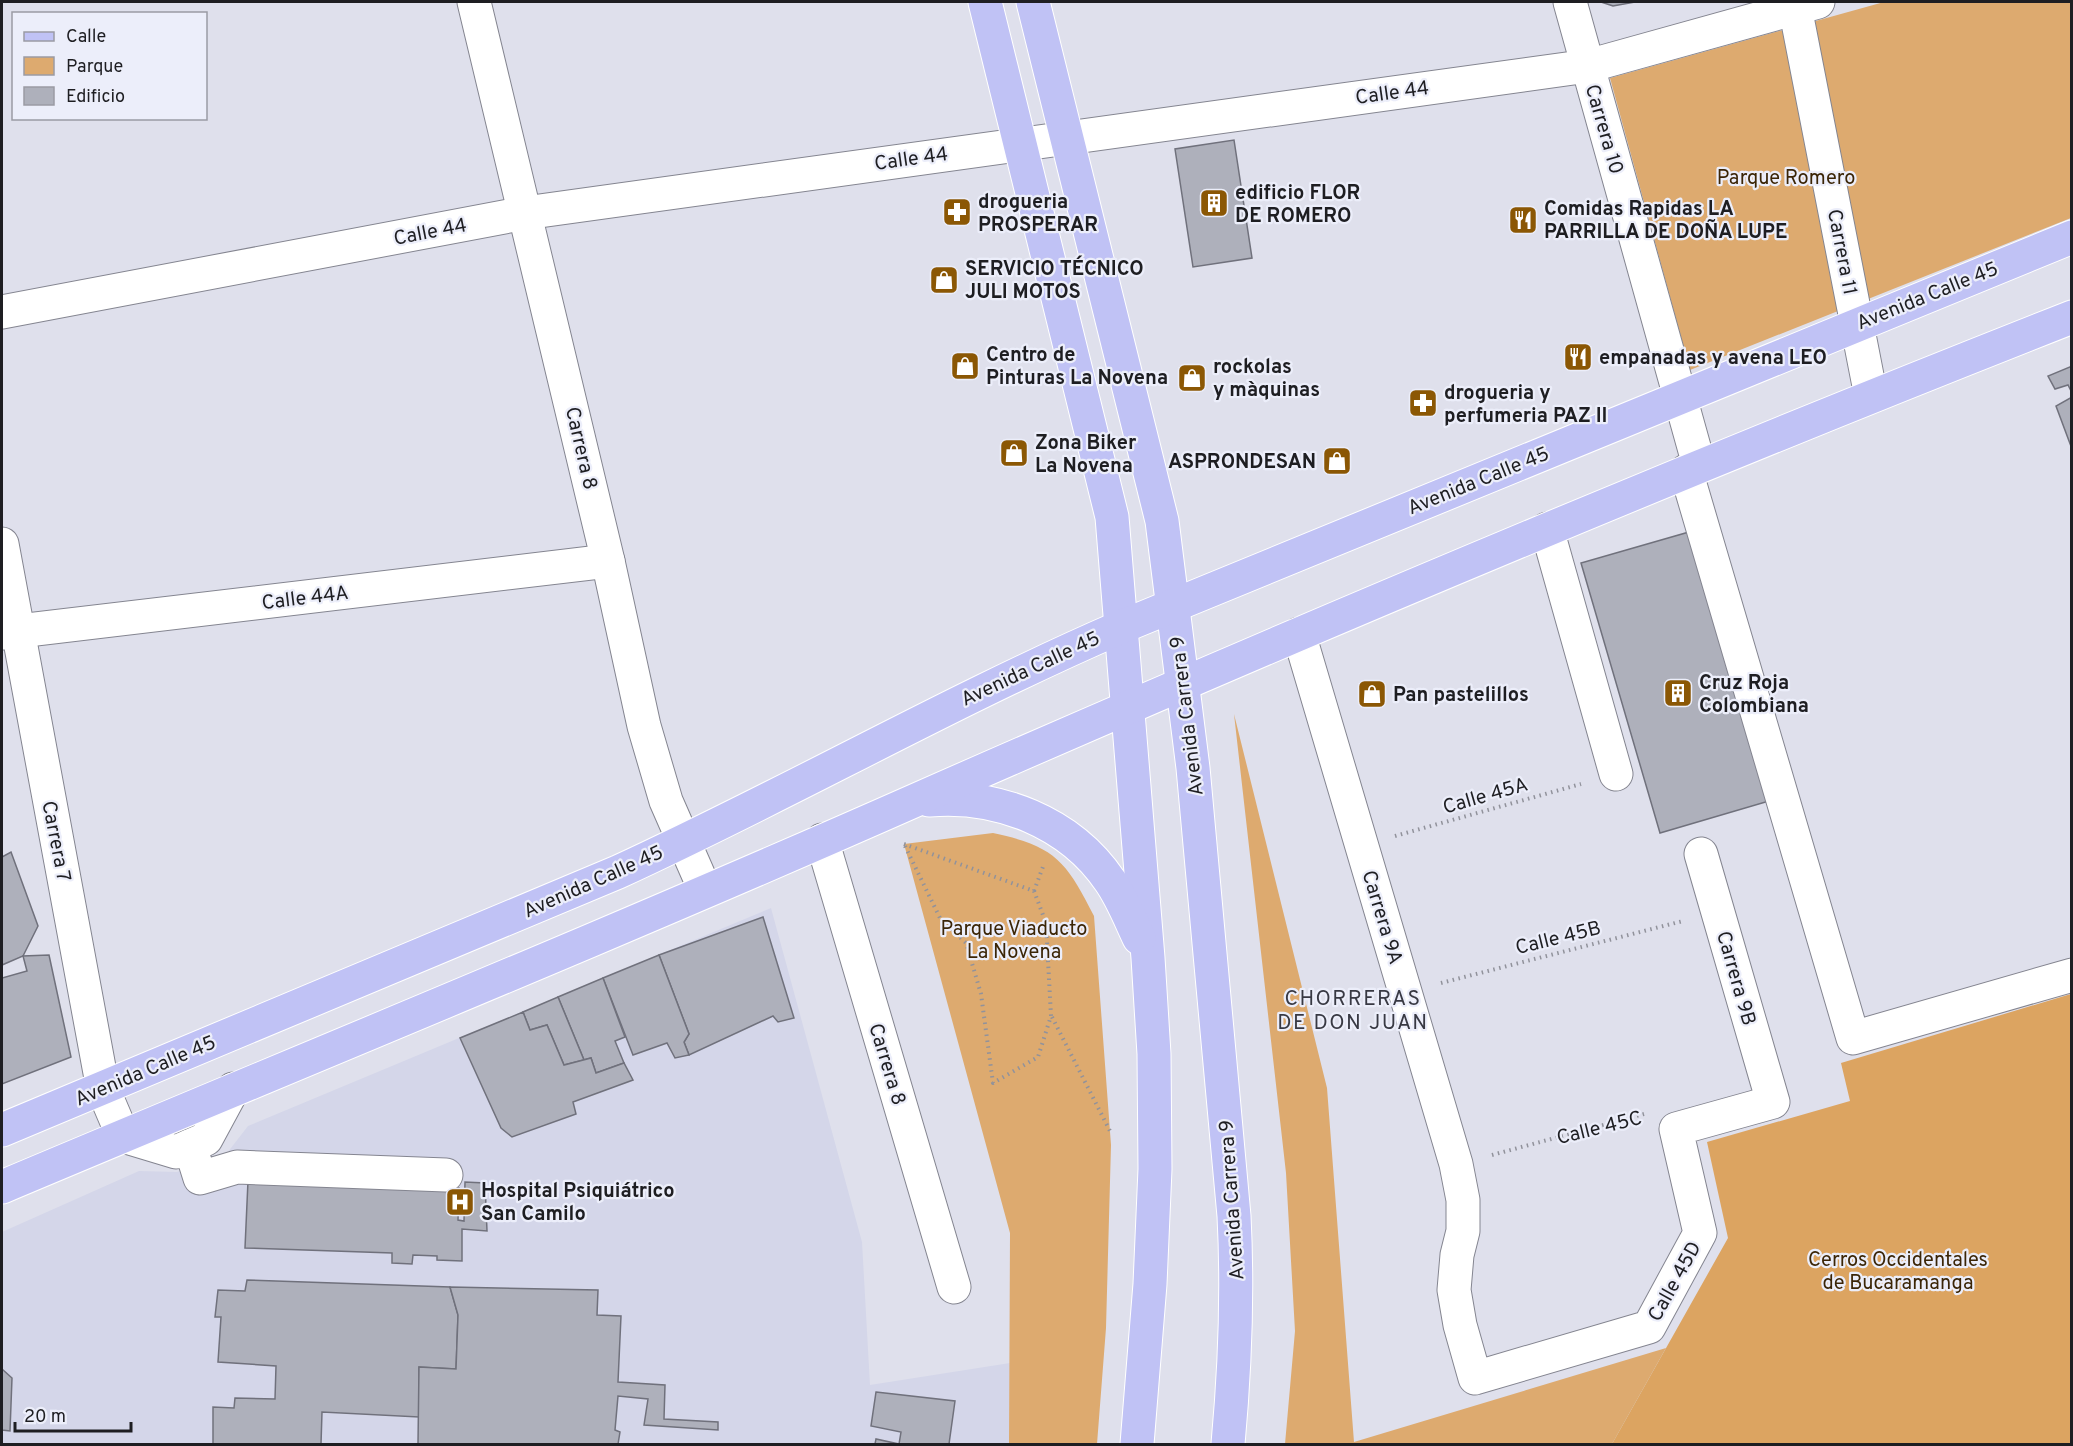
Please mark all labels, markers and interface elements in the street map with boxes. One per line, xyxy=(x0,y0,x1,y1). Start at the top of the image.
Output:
legend xyxy=(12,12,207,120)
text: Calle xyxy=(66,26,106,49)
text: Parque xyxy=(66,56,123,79)
street label: Calle 44 xyxy=(1354,76,1431,112)
street label: Carrera 10 xyxy=(1578,81,1628,178)
text: Edificio xyxy=(66,86,125,109)
street label: Calle 44 xyxy=(873,142,950,178)
park label: Parque Romero xyxy=(1717,166,1855,192)
place label: edificio FLOR DE ROMERO xyxy=(1235,181,1360,230)
building icon: edificio FLOR DE ROMERO xyxy=(1198,187,1230,219)
place label: drogueria PROSPERAR xyxy=(978,190,1098,239)
pharmacy icon: drogueria PROSPERAR xyxy=(941,196,973,228)
place label: Comidas Rapidas LA PARRILLA DE DOÑA LUPE xyxy=(1544,197,1787,246)
restaurant icon: Comidas Rapidas LA PARRILLA DE DOÑA LUPE xyxy=(1507,204,1539,236)
street label: Carrera 11 xyxy=(1820,207,1862,298)
street label: Calle 44 xyxy=(391,213,469,253)
place label: SERVICIO TÉCNICO JULI MOTOS xyxy=(965,255,1144,306)
street label: Avenida Calle 45 xyxy=(1853,257,2002,337)
shop icon: SERVICIO TÉCNICO JULI MOTOS xyxy=(928,264,960,296)
restaurant icon: empanadas y avena LEO xyxy=(1562,341,1594,373)
place label: Centro de Pinturas La Novena xyxy=(986,343,1168,392)
place label: empanadas y avena LEO xyxy=(1599,346,1827,372)
shop icon: Centro de Pinturas La Novena xyxy=(949,350,981,382)
place label: rockolas y màquinas xyxy=(1213,355,1320,404)
shop icon: rockolas y màquinas xyxy=(1176,362,1208,394)
place label: drogueria y perfumeria PAZ II xyxy=(1444,381,1608,430)
pharmacy icon: drogueria y perfumeria PAZ II xyxy=(1407,387,1439,419)
street label: Carrera 8 xyxy=(558,404,602,493)
place label: Zona Biker La Novena xyxy=(1035,431,1137,480)
shop icon: Zona Biker La Novena xyxy=(998,437,1030,469)
street label: Avenida Calle 45 xyxy=(1404,442,1553,522)
shop icon: ASPRONDESAN xyxy=(1321,445,1353,477)
place label: ASPRONDESAN xyxy=(1168,450,1316,476)
street label: Calle 44A xyxy=(260,581,350,617)
street label: Avenida Calle 45 xyxy=(957,626,1105,713)
street label: Avenida Carrera 9 xyxy=(1165,634,1211,797)
place label: Cruz Roja Colombiana xyxy=(1699,671,1809,720)
building icon: Cruz Roja Colombiana xyxy=(1662,677,1694,709)
shop icon: Pan pastelillos xyxy=(1356,678,1388,710)
place label: Pan pastelillos xyxy=(1393,683,1529,709)
street label: Calle 45A xyxy=(1440,772,1531,821)
street label: Carrera 7 xyxy=(34,799,76,884)
street label: Avenida Calle 45 xyxy=(520,840,668,925)
street label: Carrera 9A xyxy=(1354,867,1408,968)
street label: Calle 45B xyxy=(1513,916,1604,962)
park label: Parque Viaducto La Novena xyxy=(941,917,1088,966)
street label: Carrera 9B xyxy=(1709,928,1761,1029)
district label: CHORRERAS DE DON JUAN xyxy=(1277,986,1429,1037)
street label: Carrera 8 xyxy=(861,1020,911,1109)
street label: Avenida Calle 45 xyxy=(71,1030,220,1113)
street label: Calle 45C xyxy=(1554,1106,1645,1152)
street label: Avenida Carrera 9 xyxy=(1214,1119,1252,1281)
place label: Hospital Psiquiátrico San Camilo xyxy=(481,1179,675,1228)
hospital icon: Hospital Psiquiátrico San Camilo xyxy=(444,1186,476,1218)
street label: Calle 45D xyxy=(1643,1237,1708,1327)
park label: Cerros Occidentales de Bucaramanga xyxy=(1808,1248,1988,1297)
scale bar xyxy=(15,1395,130,1433)
text: 20 m xyxy=(24,1406,66,1429)

